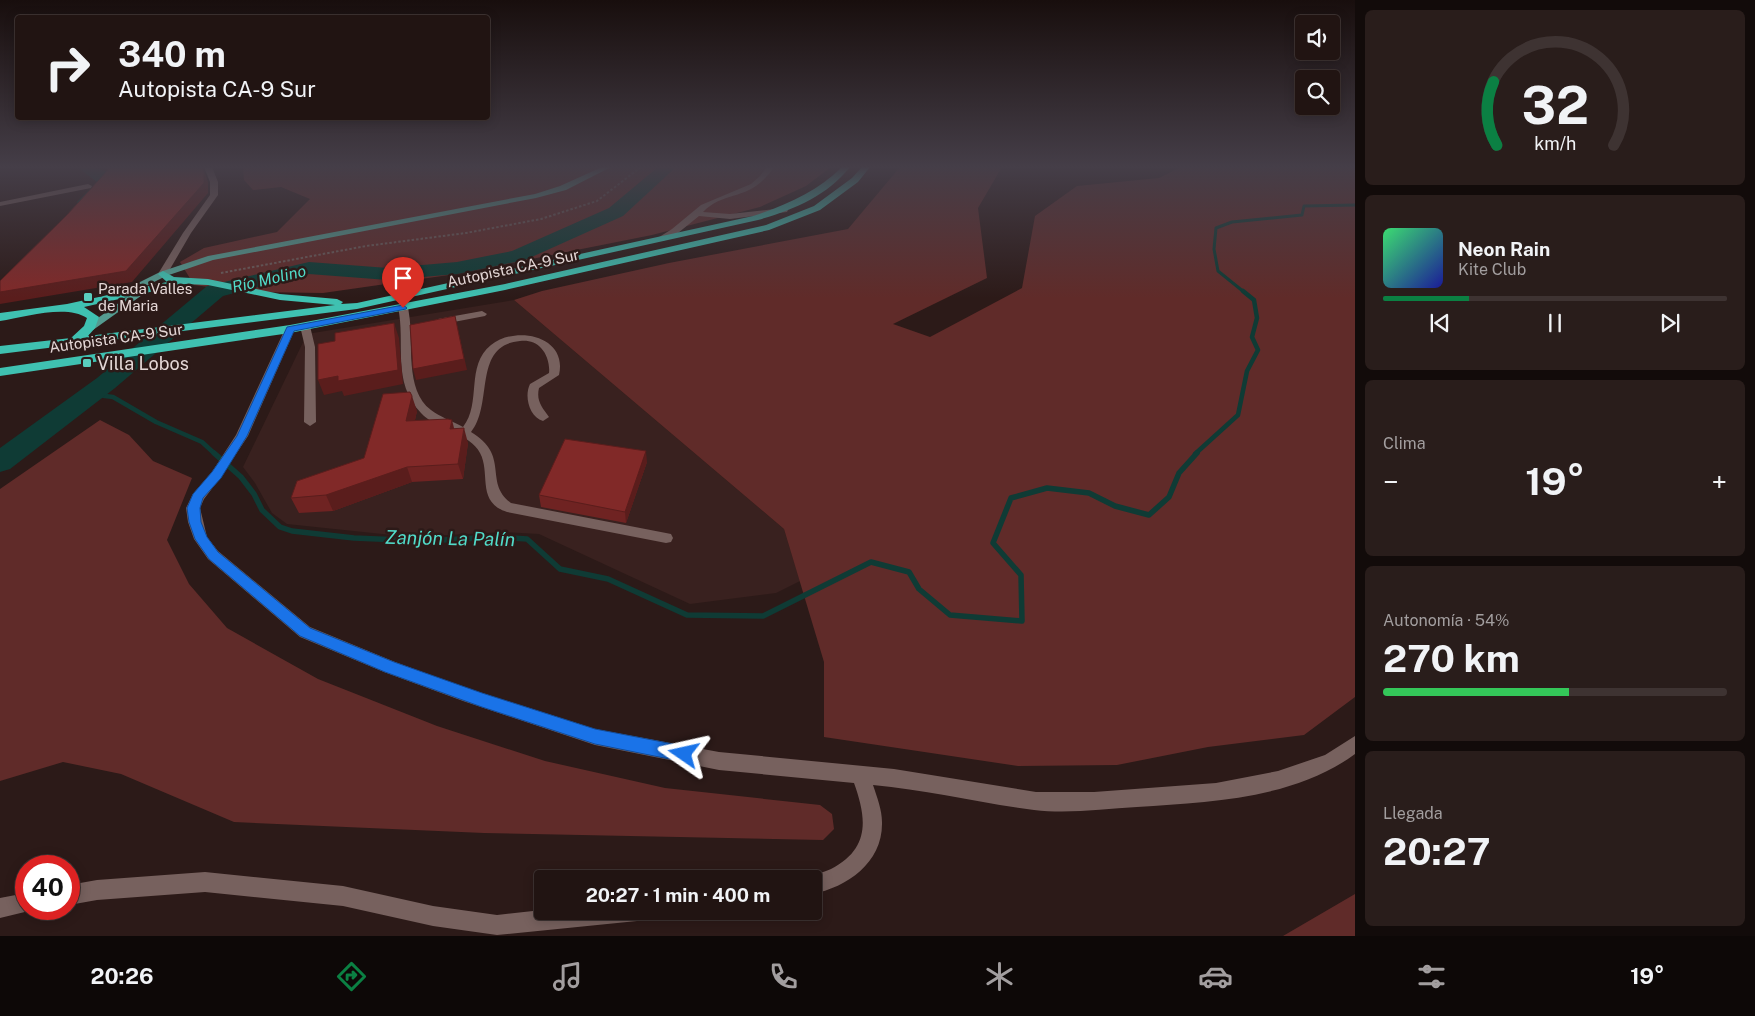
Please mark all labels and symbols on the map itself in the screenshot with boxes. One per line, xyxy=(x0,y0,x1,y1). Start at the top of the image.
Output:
street label: Autopista CA-9 Sur xyxy=(445,246,581,290)
pin xyxy=(382,257,424,308)
water label: Río Molino xyxy=(230,261,308,297)
place label: Parada Valles de Maria xyxy=(98,280,192,314)
marker: Parada Valles de Maria xyxy=(82,291,94,303)
street label: Autopista CA-9 Sur xyxy=(48,320,184,356)
place label: Villa Lobos xyxy=(97,353,189,374)
marker: Villa Lobos xyxy=(81,357,93,369)
water label: Zanjón La Palín xyxy=(385,526,515,550)
position arrow xyxy=(657,727,709,779)
speed limit sign: 40 xyxy=(15,855,80,920)

